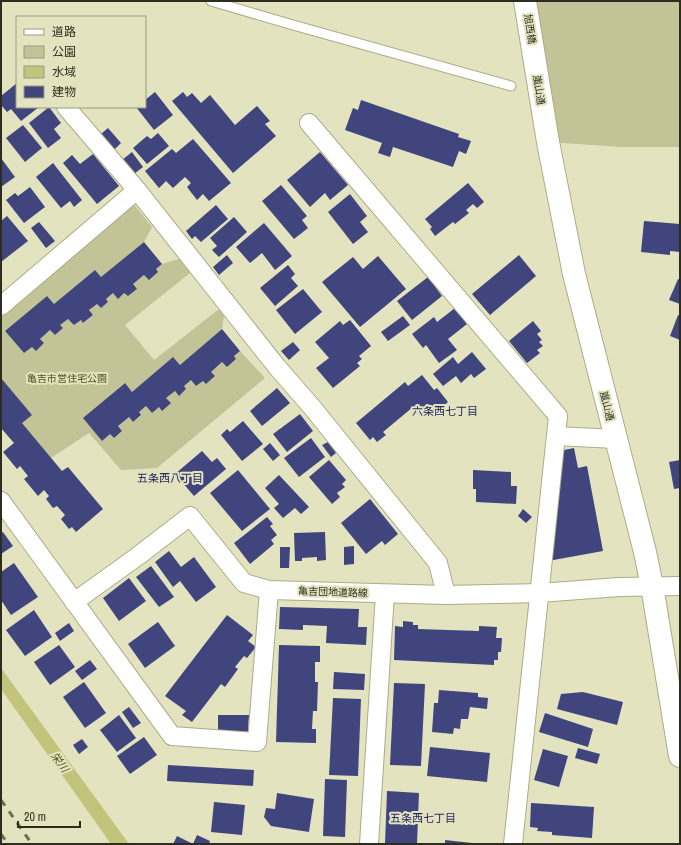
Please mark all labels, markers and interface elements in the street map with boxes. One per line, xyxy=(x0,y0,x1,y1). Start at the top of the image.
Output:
street label: 旭西橋 xyxy=(521,13,539,45)
legend xyxy=(16,16,146,108)
text: 道路 xyxy=(52,24,76,40)
text: 公園 xyxy=(52,44,76,60)
text: 水域 xyxy=(52,64,76,80)
street label: 嵐山通 xyxy=(530,74,548,106)
text: 建物 xyxy=(52,84,76,100)
park label: 亀吉市営住宅公園 xyxy=(27,372,107,385)
street label: 嵐山通 xyxy=(597,390,617,422)
district label: 六条西七丁目 xyxy=(412,404,478,418)
district label: 五条西八丁目 xyxy=(137,471,203,485)
street label: 亀吉団地道路線 xyxy=(298,584,368,600)
water label: 栄川 xyxy=(48,749,73,776)
scale bar xyxy=(18,803,80,829)
text: 20 m xyxy=(24,809,46,825)
district label: 五条西七丁目 xyxy=(390,811,456,825)

